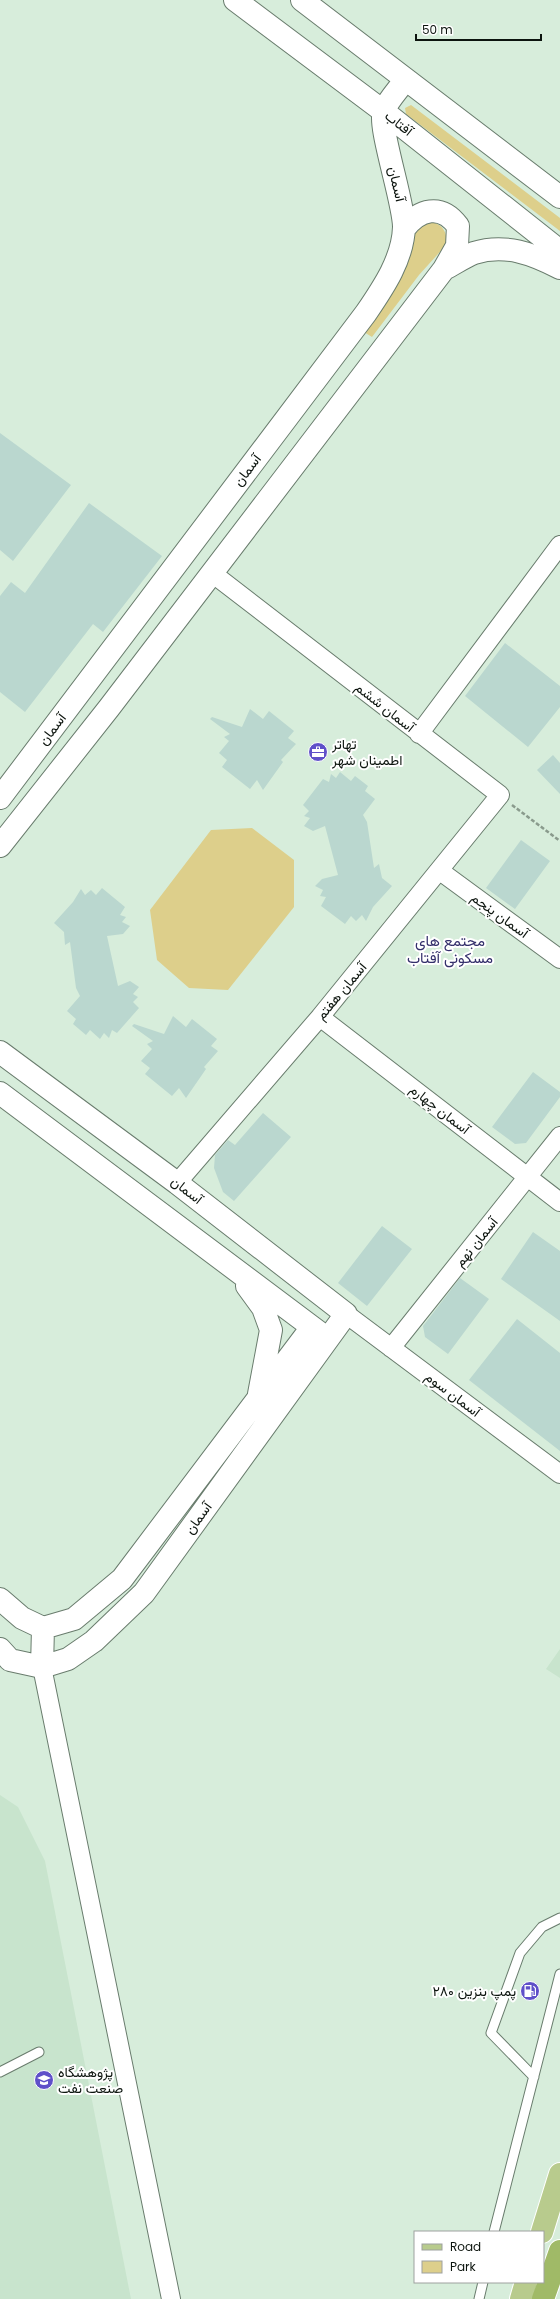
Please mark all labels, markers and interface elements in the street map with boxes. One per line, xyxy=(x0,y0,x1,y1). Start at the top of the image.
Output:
scale bar xyxy=(416,16,541,42)
text: 50 m xyxy=(422,21,453,38)
street label: آفتاب xyxy=(381,106,419,141)
street label: آسمان xyxy=(383,164,411,205)
street label: آسمان xyxy=(228,448,267,490)
street label: آسمان ششم xyxy=(351,677,420,738)
street label: آسمان xyxy=(33,707,72,749)
place label: تهاتر اطمینان شهر xyxy=(331,734,402,770)
office icon: تهاتر اطمینان شهر xyxy=(307,741,329,763)
street label: آسمان پنجم xyxy=(467,887,534,944)
district label: مجتمع های مسکونی آفتاب xyxy=(407,930,493,968)
street label: آسمان هفتم xyxy=(311,957,372,1024)
street label: آسمان چهارم xyxy=(406,1079,476,1140)
street label: آسمان xyxy=(167,1171,209,1210)
street label: آسمان نهم xyxy=(450,1211,503,1271)
street label: آسمان سوم xyxy=(421,1367,486,1423)
street label: آسمان xyxy=(179,1496,218,1538)
fuel station icon: پمپ بنزین ۲۸۰ xyxy=(519,1980,541,2002)
place label: پمپ بنزین ۲۸۰ xyxy=(432,1981,516,2001)
place label: پژوهشگاه صنعت نفت xyxy=(58,2062,123,2098)
school or university icon: پژوهشگاه صنعت نفت xyxy=(33,2069,55,2091)
legend xyxy=(414,2231,544,2283)
text: Road xyxy=(450,2238,481,2255)
text: Park xyxy=(450,2258,477,2275)

